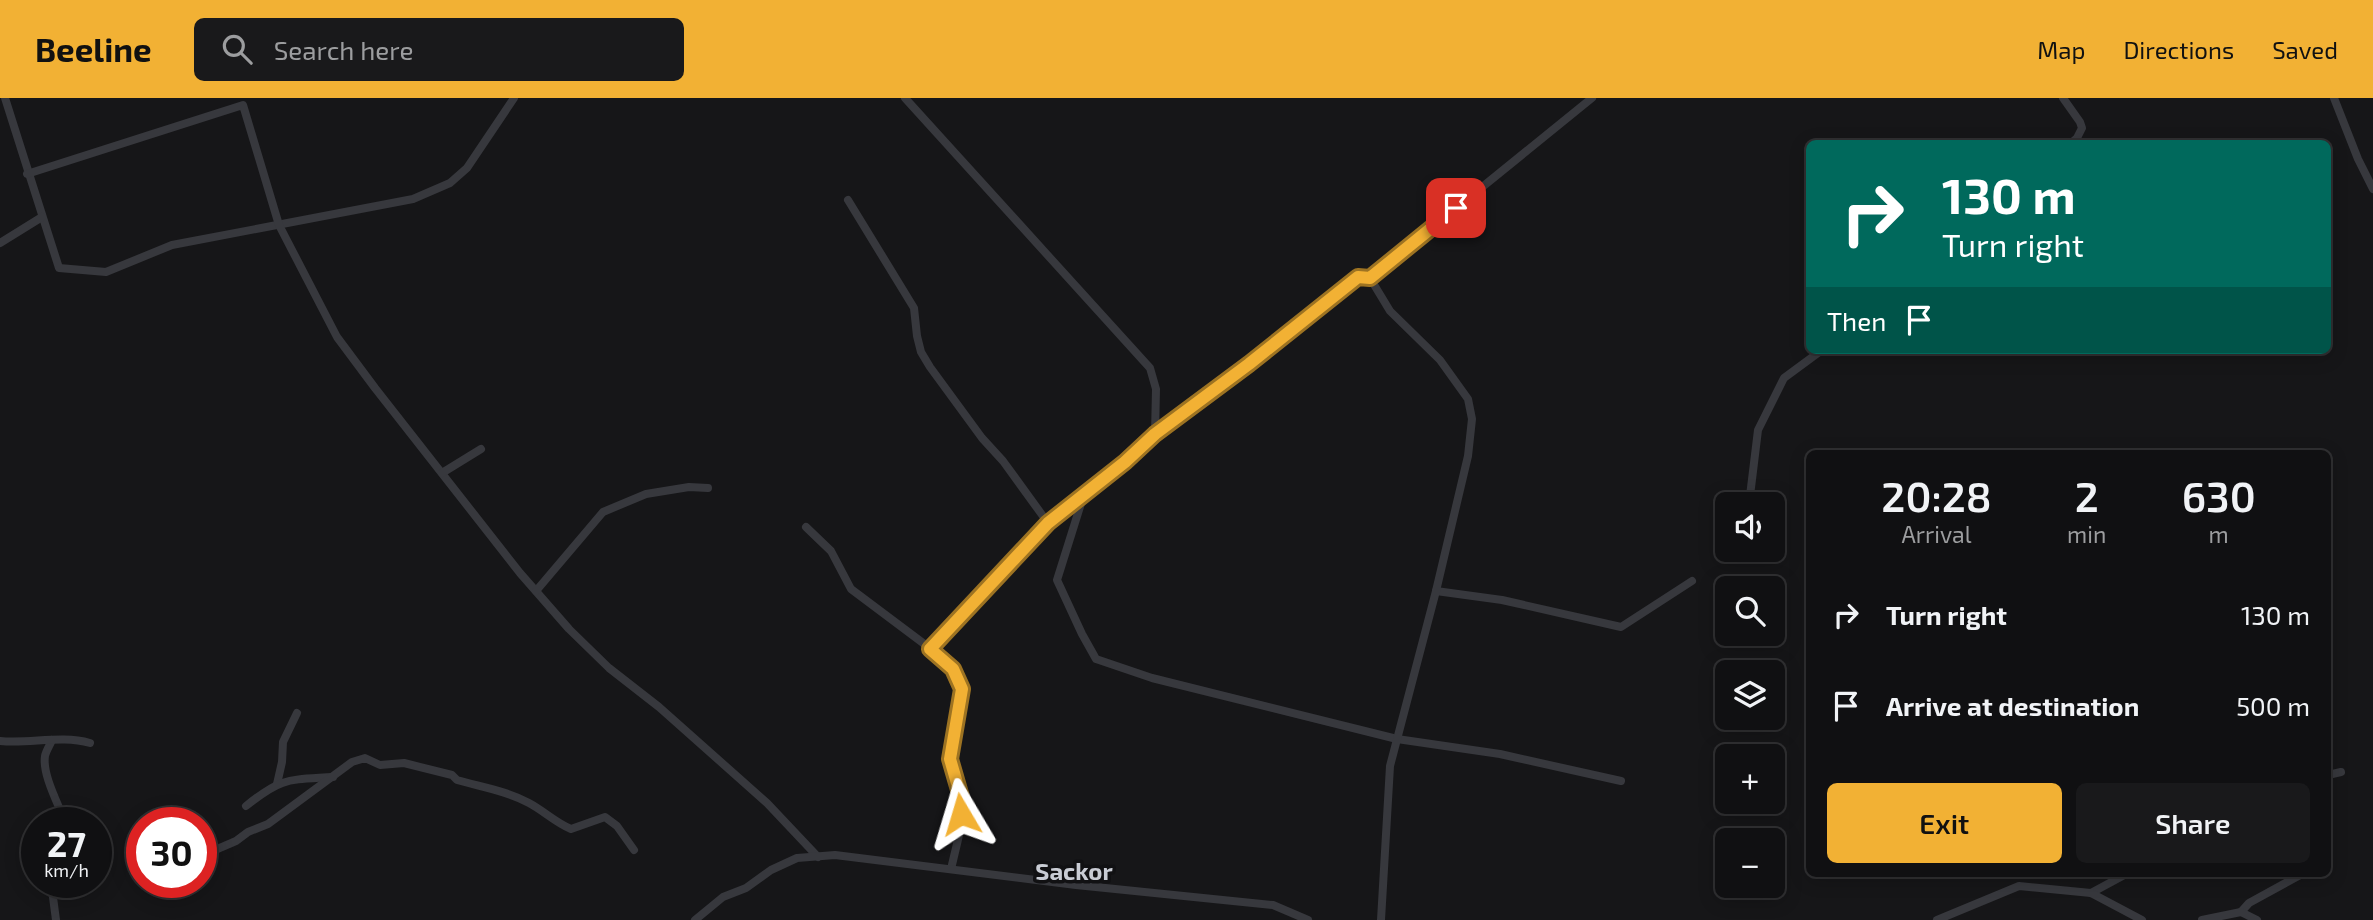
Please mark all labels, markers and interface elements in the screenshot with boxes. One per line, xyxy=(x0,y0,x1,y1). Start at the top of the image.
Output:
search box xyxy=(194,18,684,81)
text: Beeline xyxy=(35,29,152,69)
icon: search xyxy=(218,30,256,68)
text: Search here xyxy=(274,34,413,65)
text: Map xyxy=(2037,35,2085,64)
text: Directions xyxy=(2123,35,2234,64)
text: Saved xyxy=(2272,35,2338,64)
text: 130 m xyxy=(1942,165,2076,224)
icon: right xyxy=(1827,168,1918,259)
pin xyxy=(1426,178,1486,238)
icon: arrive xyxy=(1437,189,1475,227)
text: Turn right xyxy=(1942,225,2084,263)
icon: arrive xyxy=(1900,301,1938,339)
text: Then xyxy=(1827,305,1886,336)
text: 20:28 xyxy=(1881,470,1992,520)
text: 2 xyxy=(2075,470,2099,520)
text: 630 xyxy=(2182,470,2256,520)
map controls xyxy=(1715,492,1785,898)
button: sound xyxy=(1715,492,1785,562)
text: Arrival xyxy=(1902,520,1972,548)
text: min xyxy=(2067,520,2106,548)
text: m xyxy=(2209,520,2229,548)
button: search xyxy=(1715,576,1785,646)
icon: right xyxy=(1827,596,1865,634)
text: Turn right xyxy=(1886,599,2007,630)
text: 130 m xyxy=(2241,599,2310,630)
button: layers xyxy=(1715,660,1785,730)
icon: arrive xyxy=(1827,687,1865,725)
text: Arrive at destination xyxy=(1886,690,2139,721)
text: 500 m xyxy=(2236,690,2310,721)
button: + xyxy=(1715,744,1785,814)
position arrow xyxy=(924,777,998,851)
button: Exit xyxy=(1827,783,2062,863)
button: Share xyxy=(2076,783,2310,863)
speed limit sign: 30 xyxy=(126,807,217,898)
text: 27 xyxy=(47,822,86,864)
button: − xyxy=(1715,828,1785,898)
district label: Sackor xyxy=(1035,856,1113,885)
text: km/h xyxy=(44,859,89,881)

